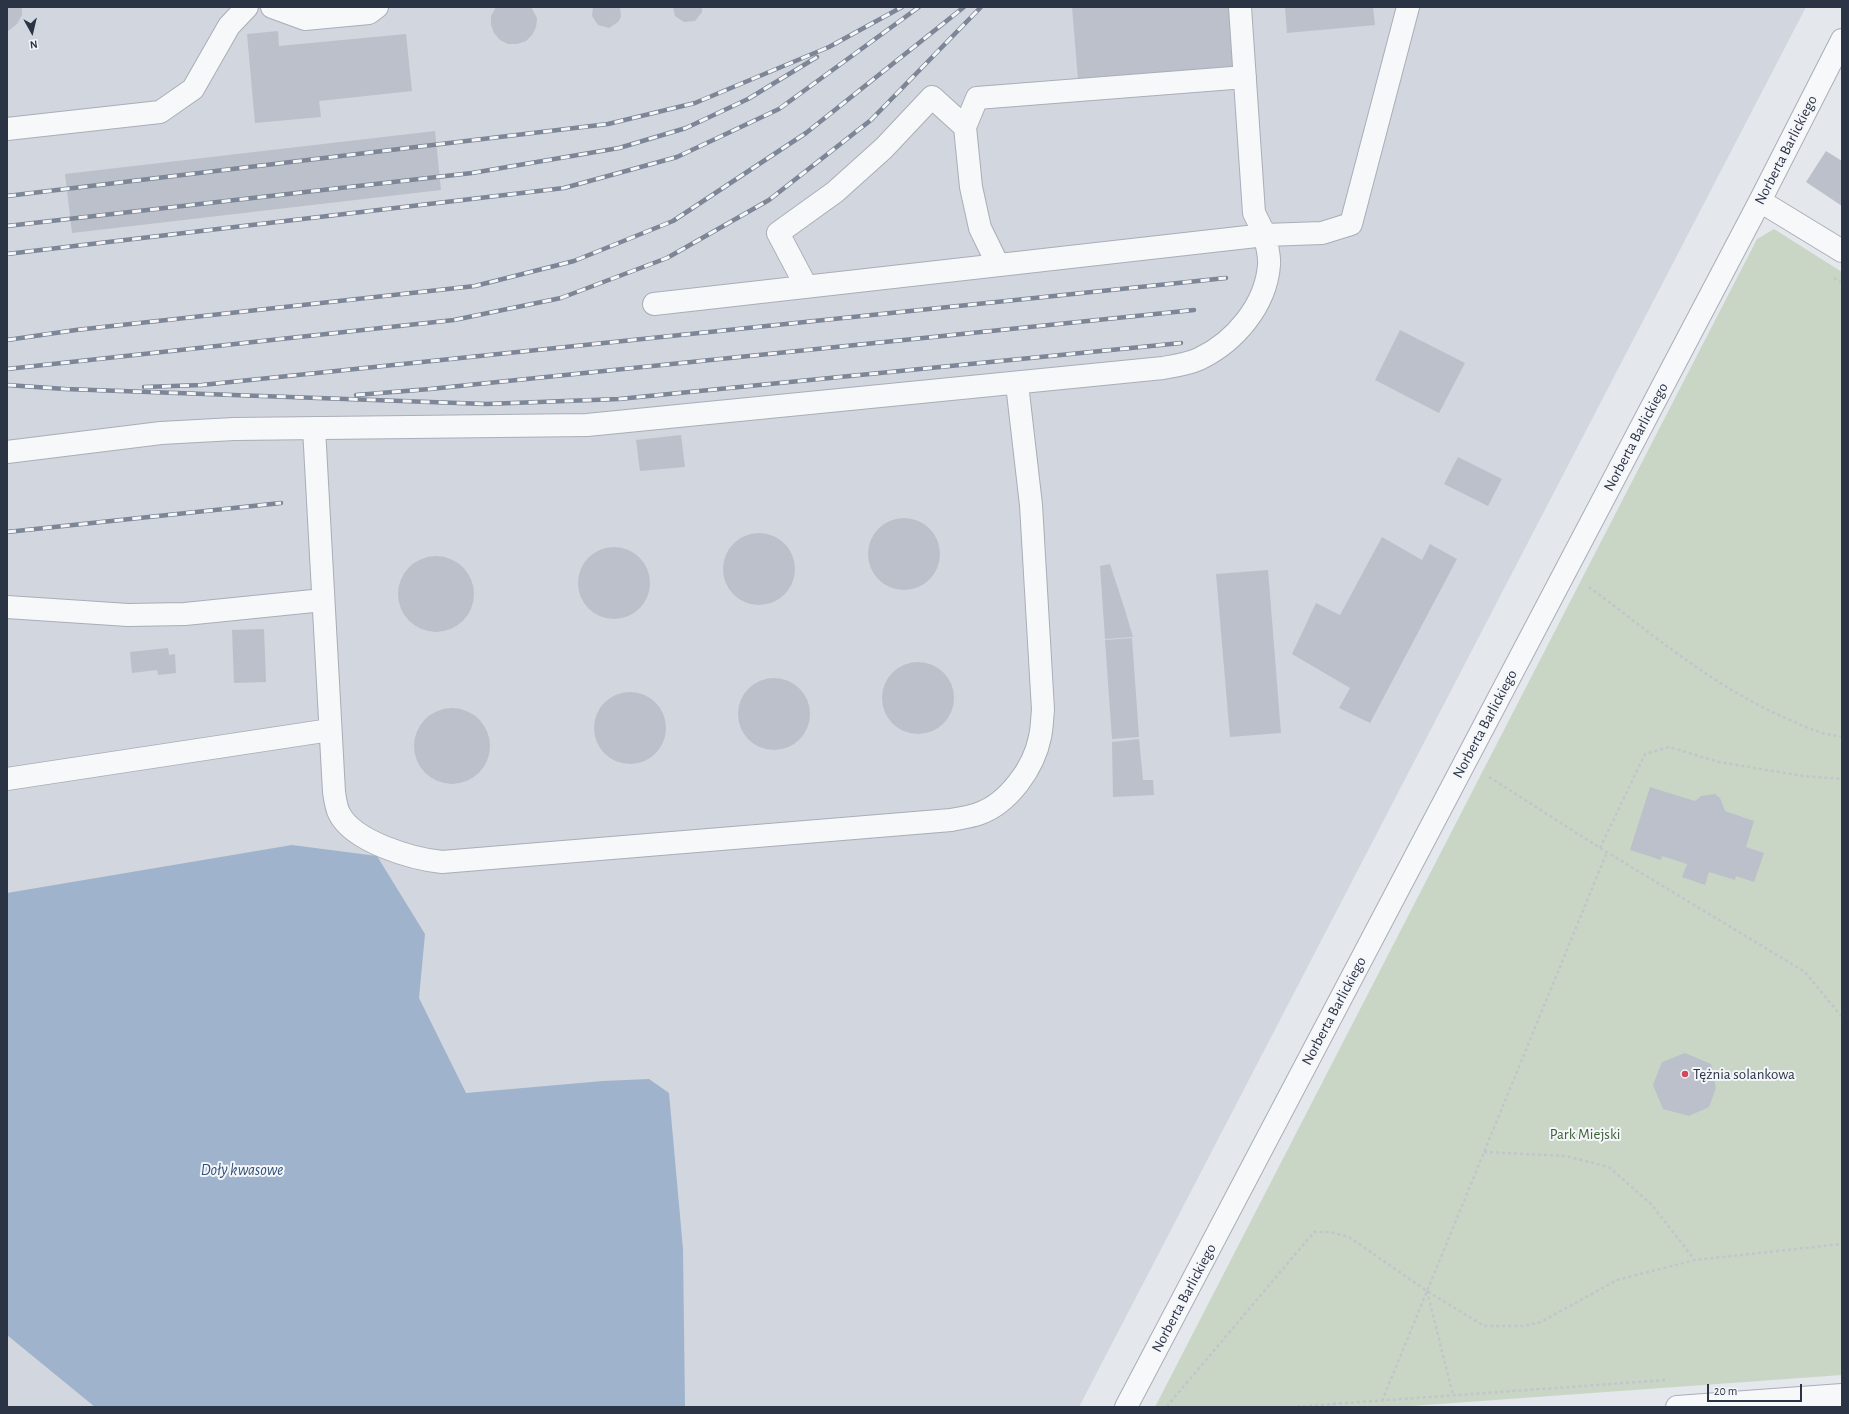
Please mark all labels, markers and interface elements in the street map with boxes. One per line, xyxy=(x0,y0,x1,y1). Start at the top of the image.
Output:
north arrow xyxy=(12,12,52,52)
text: N xyxy=(29,38,38,50)
street label: Norberta Barlickiego xyxy=(1751,92,1821,208)
street label: Norberta Barlickiego xyxy=(1600,380,1672,494)
street label: Norberta Barlickiego xyxy=(1449,667,1521,781)
street label: Norberta Barlickiego xyxy=(1298,954,1370,1068)
place label: Tężnia solankowa xyxy=(1693,1065,1795,1083)
marker: Tężnia solankowa xyxy=(1680,1069,1690,1079)
park label: Park Miejski xyxy=(1550,1125,1620,1143)
water label: Doły kwasowe xyxy=(201,1160,283,1180)
street label: Norberta Barlickiego xyxy=(1148,1241,1220,1355)
scale bar xyxy=(1709,1376,1804,1402)
text: 20 m xyxy=(1714,1385,1737,1397)

